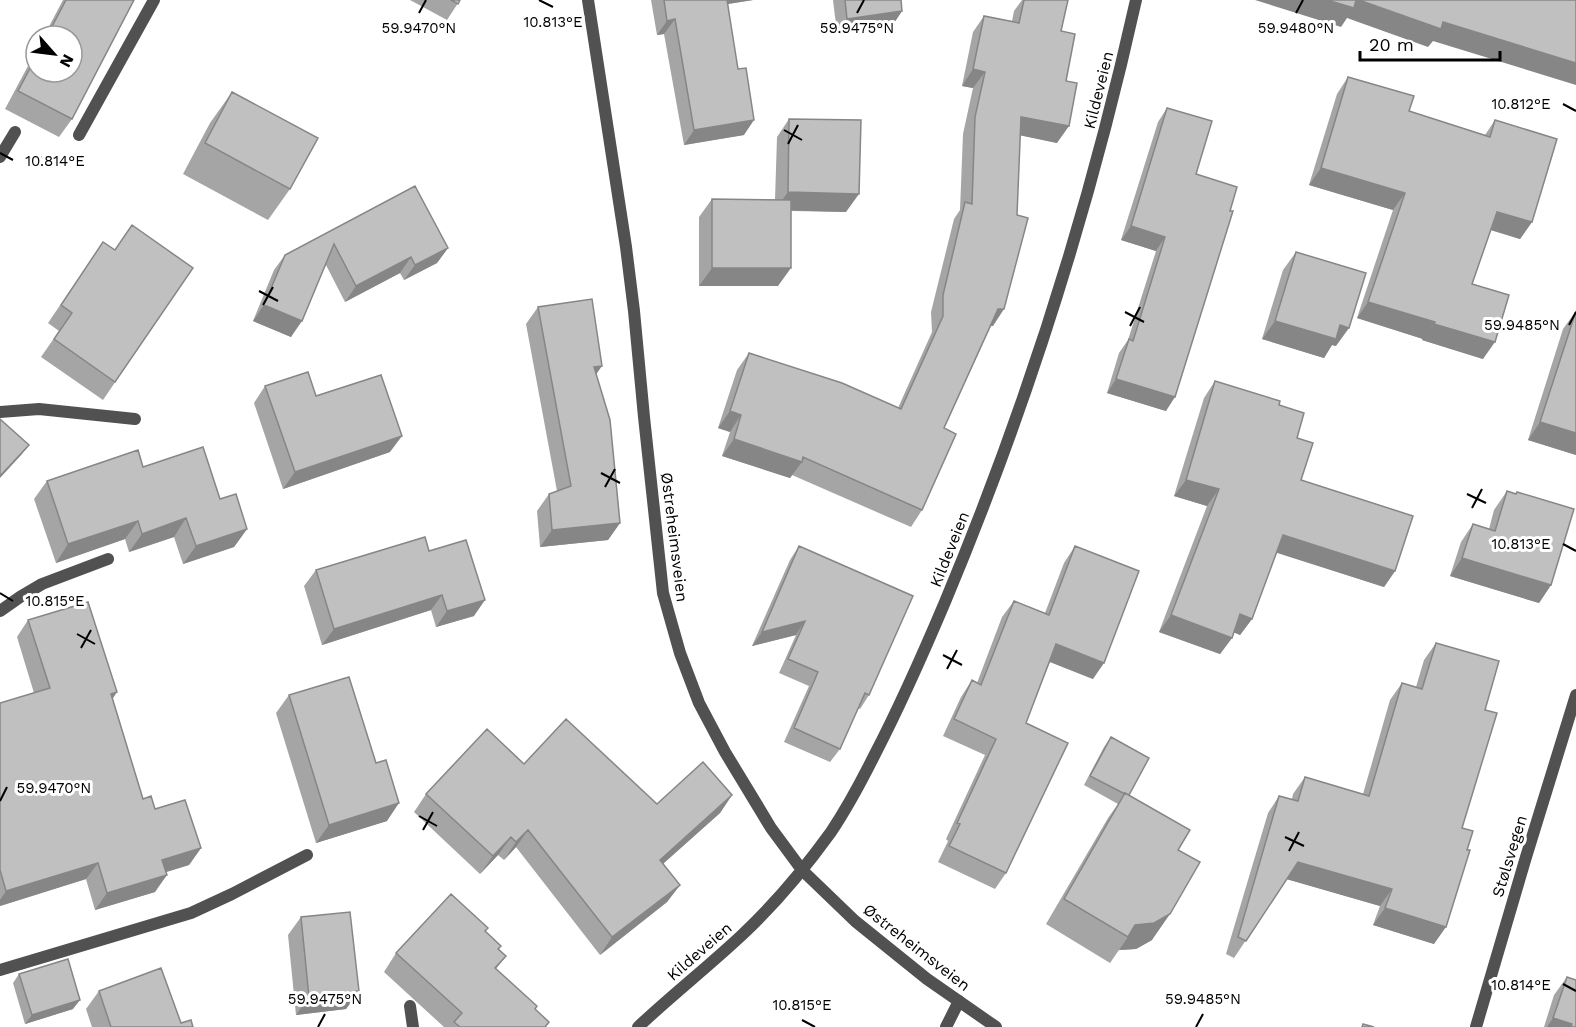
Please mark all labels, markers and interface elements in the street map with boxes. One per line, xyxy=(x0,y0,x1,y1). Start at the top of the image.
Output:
text: 10.813°E xyxy=(523,13,583,31)
text: 59.9470°N xyxy=(382,19,456,37)
text: 59.9475°N xyxy=(820,19,894,37)
text: 59.9480°N xyxy=(1258,19,1334,37)
north arrow xyxy=(24,24,84,84)
scale bar xyxy=(1360,24,1500,62)
text: 20 m xyxy=(1369,34,1414,55)
street label: Kildeveien xyxy=(1080,49,1117,131)
text: N xyxy=(56,51,78,71)
text: 10.812°E xyxy=(1491,95,1551,113)
text: 10.814°E xyxy=(25,152,85,170)
text: 59.9485°N xyxy=(1484,316,1560,334)
street label: Østreheimsveien xyxy=(657,471,692,603)
street label: Kildeveien xyxy=(926,509,973,590)
text: 10.813°E xyxy=(1491,535,1551,553)
text: 10.815°E xyxy=(25,592,85,610)
text: 59.9470°N xyxy=(17,779,91,797)
street label: Stølsvegen xyxy=(1488,813,1531,900)
street label: Østreheimsveien xyxy=(859,900,974,995)
street label: Kildeveien xyxy=(663,918,736,985)
text: 10.814°E xyxy=(1491,976,1551,994)
text: 59.9475°N xyxy=(288,990,362,1008)
text: 59.9485°N xyxy=(1165,990,1241,1008)
text: 10.815°E xyxy=(772,996,832,1014)

